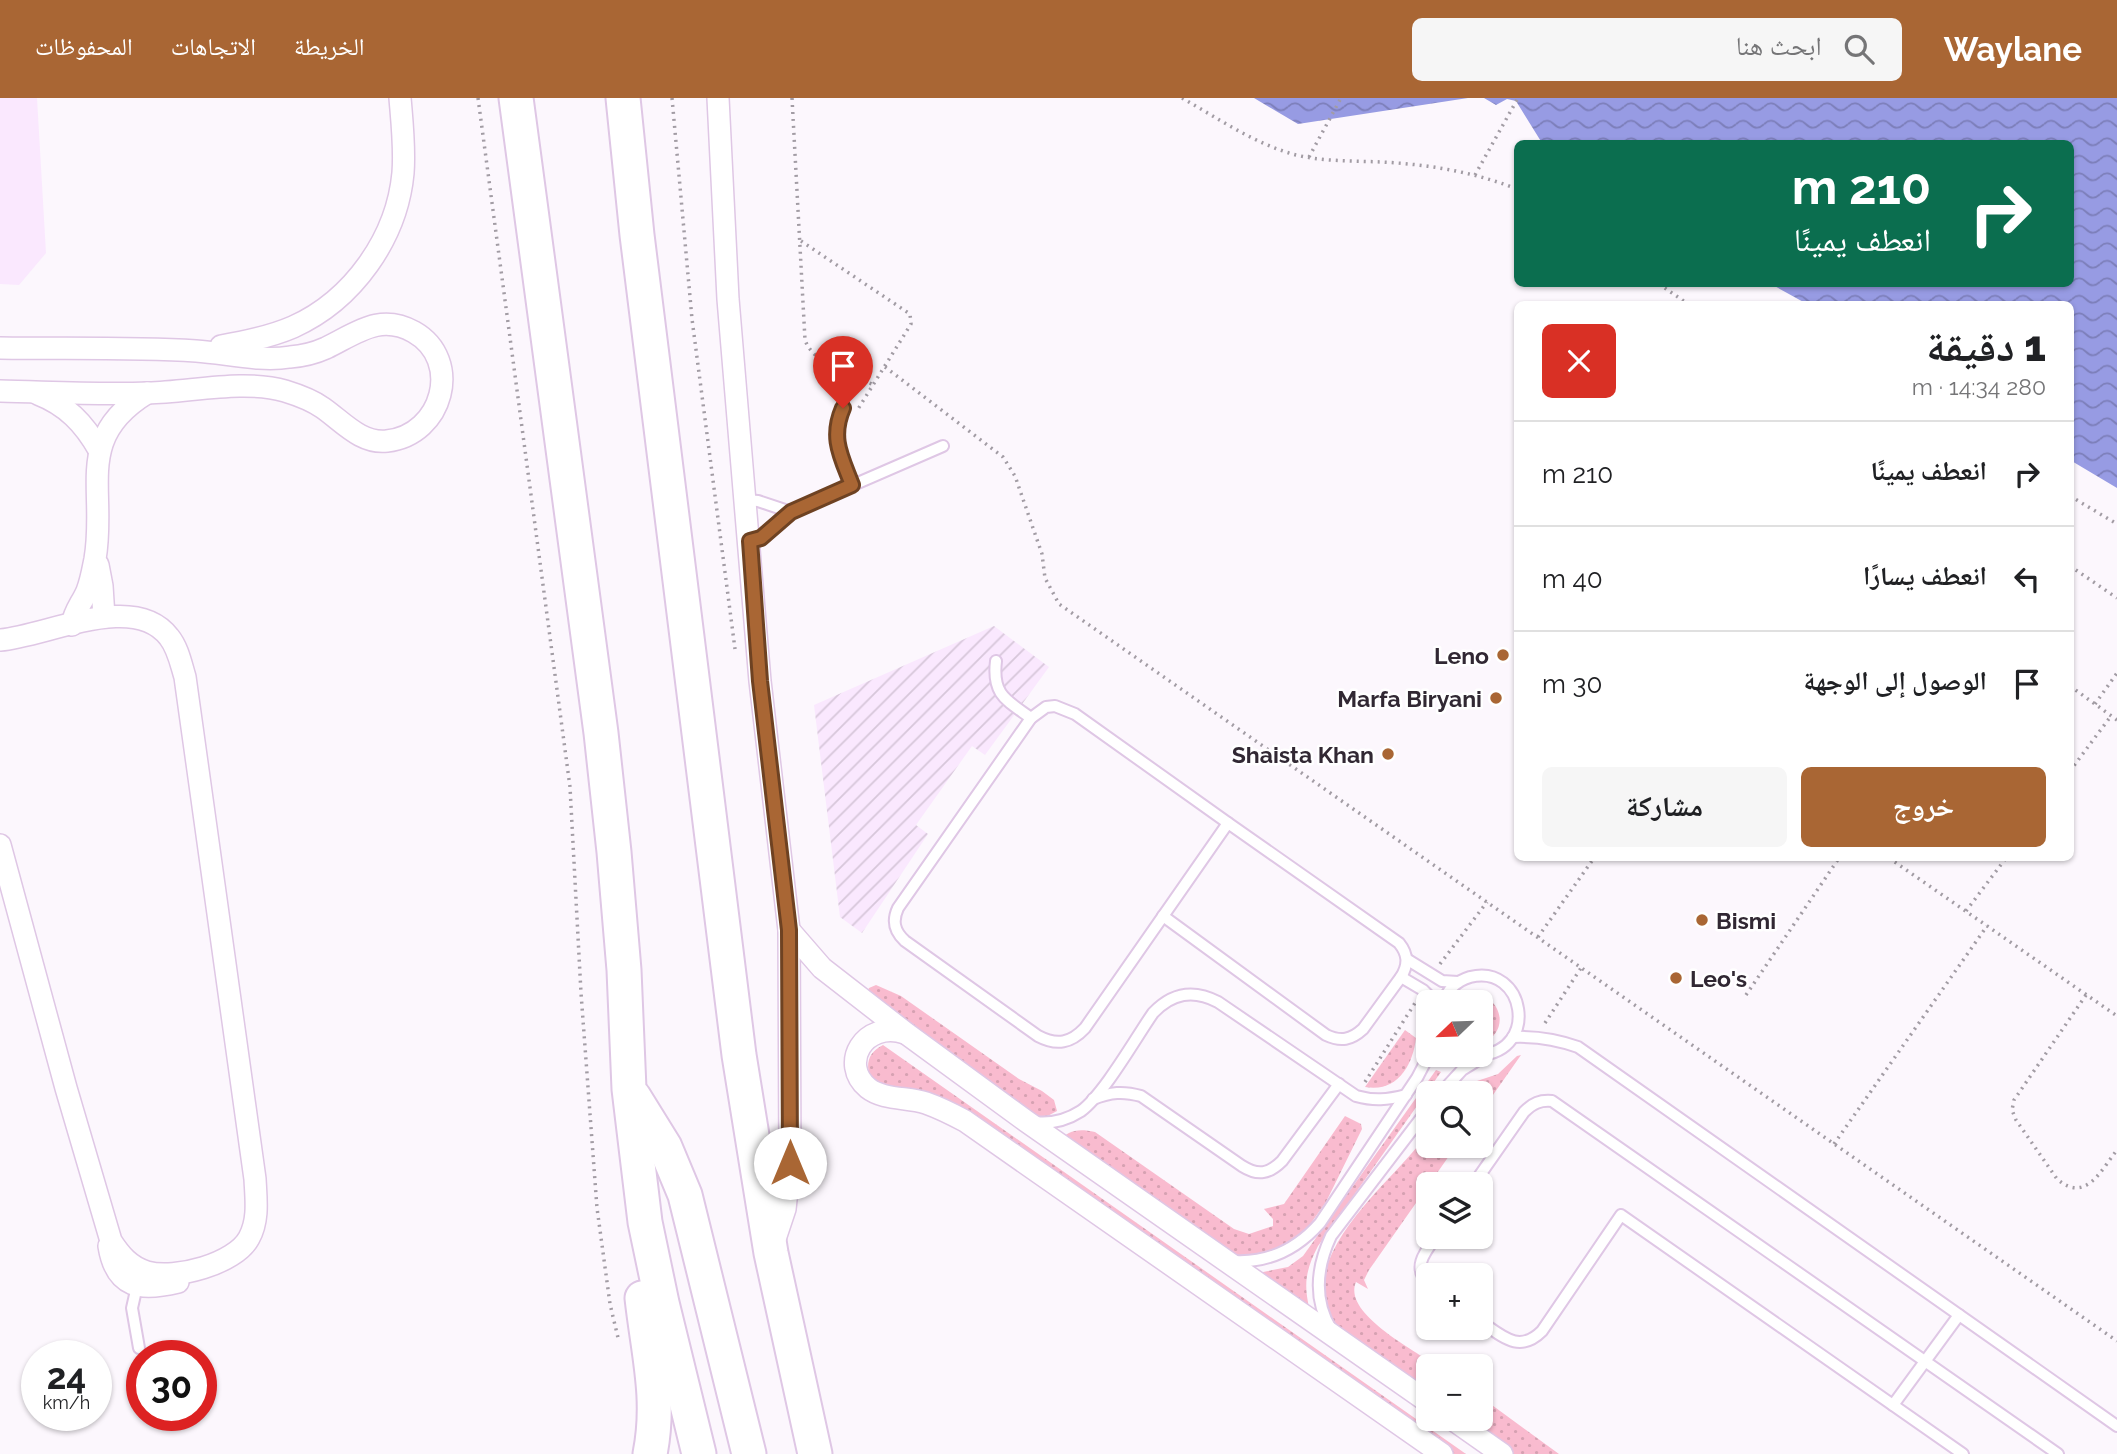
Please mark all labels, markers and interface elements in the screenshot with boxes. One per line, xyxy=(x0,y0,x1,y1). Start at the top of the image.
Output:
search box xyxy=(1412,18,1902,81)
icon: search xyxy=(1840,30,1878,68)
text: Waylane xyxy=(1944,30,2082,69)
text: ابحث هنا xyxy=(1736,31,1822,61)
text: المحفوظات xyxy=(35,32,133,61)
text: الاتجاهات xyxy=(171,32,256,61)
text: الخريطة xyxy=(294,32,365,61)
text: 210 m xyxy=(1792,158,1931,215)
icon: right xyxy=(1955,168,2046,259)
text: انعطف يمينًا xyxy=(1794,221,1931,258)
text: 1 دقيقة xyxy=(1926,322,2046,371)
button: close xyxy=(1542,324,1616,398)
pin xyxy=(813,336,873,408)
icon: arrive xyxy=(824,347,862,385)
text: 280 m · 14:34 xyxy=(1912,373,2046,400)
icon: right xyxy=(2008,455,2046,493)
text: انعطف يمينًا xyxy=(1870,456,1987,486)
text: 210 m xyxy=(1542,459,1613,489)
icon: left xyxy=(2008,560,2046,598)
text: انعطف يسارًا xyxy=(1863,561,1987,591)
text: 40 m xyxy=(1542,564,1603,594)
place label: Leno xyxy=(1434,642,1489,669)
marker: Leno xyxy=(1495,647,1511,663)
icon: arrive xyxy=(2008,665,2046,703)
text: الوصول إلى الوجهة xyxy=(1804,666,1987,696)
text: 30 m xyxy=(1542,669,1602,699)
place label: Marfa Biryani xyxy=(1337,685,1482,712)
marker: Marfa Biryani xyxy=(1488,690,1504,706)
place label: Shaista Khan xyxy=(1232,741,1374,768)
marker: Shaista Khan xyxy=(1380,746,1396,762)
button: مشاركة xyxy=(1542,767,1787,847)
button: خروج xyxy=(1801,767,2046,847)
place label: Bismi xyxy=(1716,907,1776,934)
marker: Bismi xyxy=(1694,912,1710,928)
place label: Leo's xyxy=(1690,965,1747,992)
marker: Leo's xyxy=(1668,970,1684,986)
north arrow xyxy=(1416,990,1493,1068)
map controls xyxy=(1416,990,1493,1431)
button: search xyxy=(1416,1081,1493,1158)
position arrow xyxy=(753,1126,827,1200)
button: layers xyxy=(1416,1172,1493,1249)
button: + xyxy=(1416,1263,1493,1340)
speed limit sign: 30 xyxy=(126,1340,217,1431)
button: − xyxy=(1416,1354,1493,1431)
text: 24 xyxy=(47,1356,86,1397)
text: km/h xyxy=(43,1392,90,1413)

